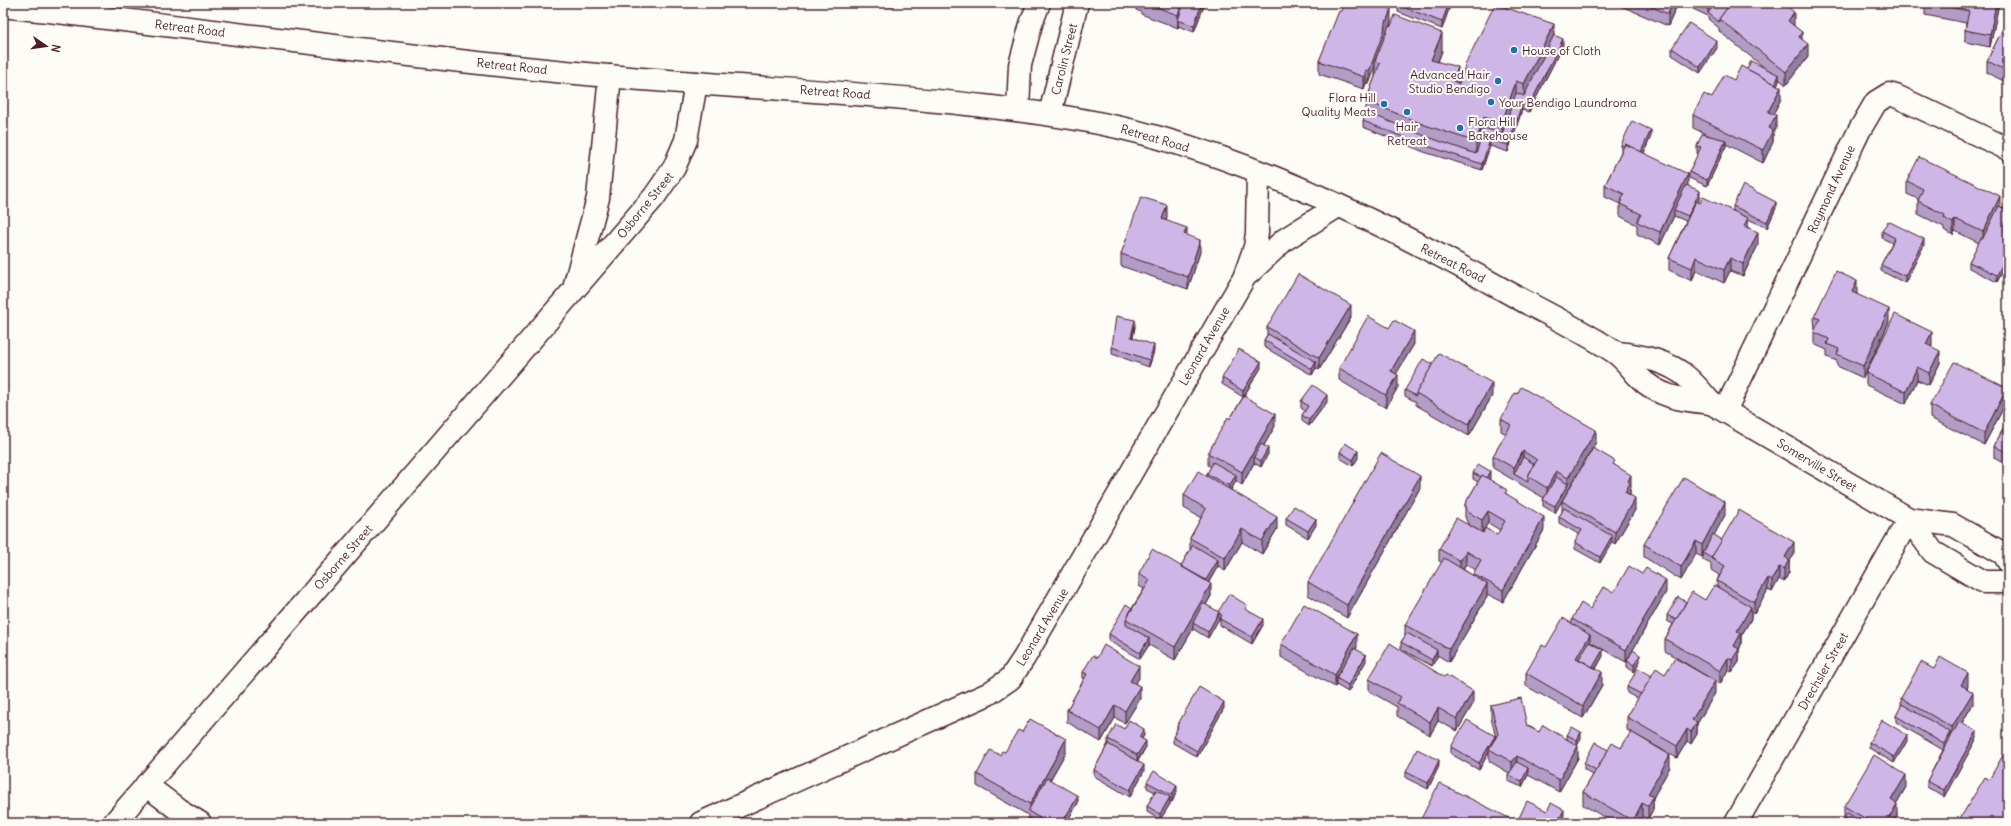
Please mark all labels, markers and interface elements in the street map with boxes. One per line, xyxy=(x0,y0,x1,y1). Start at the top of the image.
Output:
street label: Retreat Road xyxy=(154,16,226,40)
street label: Carolin Street xyxy=(1048,22,1080,96)
north arrow xyxy=(26,26,66,66)
text: N xyxy=(48,43,63,54)
place label: House of Cloth xyxy=(1522,43,1601,58)
marker: House of Cloth xyxy=(1509,45,1519,55)
street label: Retreat Road xyxy=(476,55,548,77)
place label: Advanced Hair Studio Bendigo xyxy=(1409,67,1490,96)
marker: Advanced Hair Studio Bendigo xyxy=(1493,76,1503,86)
street label: Retreat Road xyxy=(799,82,871,102)
place label: Flora Hill Quality Meats xyxy=(1302,90,1376,119)
place label: Your Bendigo Laundroma xyxy=(1499,95,1637,110)
marker: Your Bendigo Laundroma xyxy=(1486,97,1496,107)
marker: Flora Hill Quality Meats xyxy=(1379,99,1389,109)
marker: Hair Retreat xyxy=(1402,107,1412,117)
place label: Flora Hill Bakehouse xyxy=(1468,114,1528,143)
place label: Hair Retreat xyxy=(1387,119,1427,148)
street label: Retreat Road xyxy=(1119,121,1191,155)
marker: Flora Hill Bakehouse xyxy=(1455,123,1465,133)
street label: Raymond Avenue xyxy=(1804,143,1858,235)
street label: Osborne Street xyxy=(614,169,676,241)
street label: Retreat Road xyxy=(1418,240,1488,286)
street label: Leonard Avenue xyxy=(1175,304,1233,388)
street label: Somerville Street xyxy=(1774,435,1860,495)
street label: Osborne Street xyxy=(311,521,375,593)
street label: Leonard Avenue xyxy=(1013,585,1071,669)
street label: Drechsler Street xyxy=(1795,630,1851,712)

